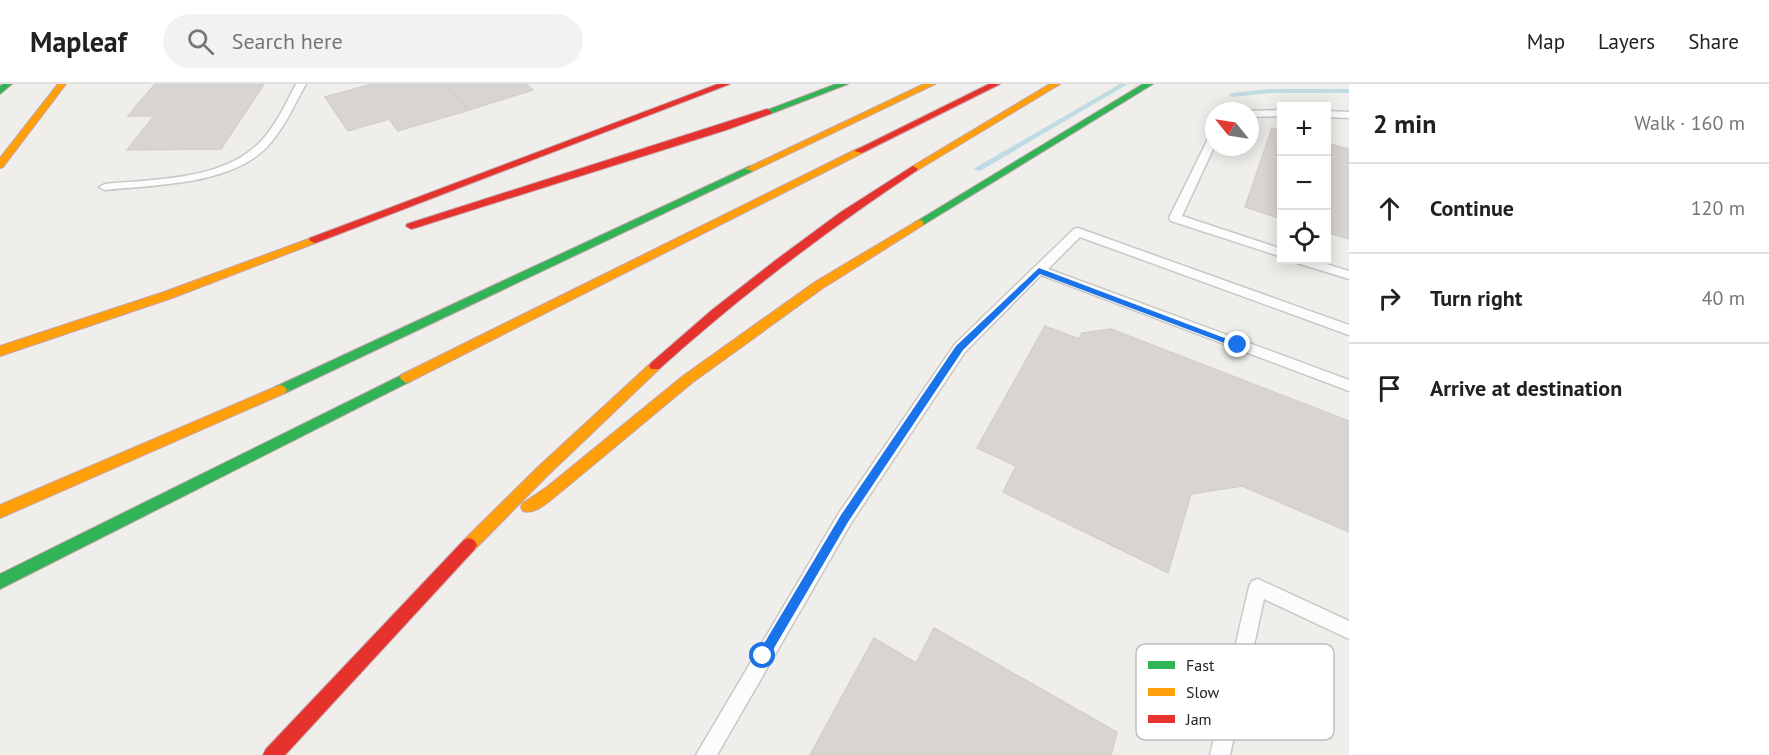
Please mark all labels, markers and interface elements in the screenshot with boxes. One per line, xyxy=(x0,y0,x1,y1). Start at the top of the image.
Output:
search box xyxy=(163,14,583,68)
text: Mapleaf xyxy=(30,23,127,60)
icon: search xyxy=(184,25,217,58)
text: Search here xyxy=(232,27,343,55)
text: Map xyxy=(1527,28,1565,55)
text: Layers xyxy=(1598,28,1655,55)
text: Share xyxy=(1688,28,1739,55)
north arrow xyxy=(1205,102,1259,156)
map controls xyxy=(1277,102,1331,264)
button: + xyxy=(1277,102,1331,156)
text: 2 min xyxy=(1373,107,1436,140)
text: Walk · 160 m xyxy=(1634,110,1745,136)
button: − xyxy=(1277,156,1331,210)
icon: ahead xyxy=(1373,192,1406,225)
text: Continue xyxy=(1430,194,1514,222)
text: 120 m xyxy=(1691,195,1745,221)
button: locate xyxy=(1277,210,1331,264)
icon: right xyxy=(1373,282,1406,315)
text: Turn right xyxy=(1430,284,1522,312)
text: 40 m xyxy=(1702,285,1745,311)
route end xyxy=(1224,331,1250,357)
icon: arrive xyxy=(1373,372,1406,405)
text: Arrive at destination xyxy=(1430,374,1622,402)
route start xyxy=(749,642,775,668)
legend xyxy=(1136,644,1334,740)
text: Fast xyxy=(1186,655,1215,675)
text: Slow xyxy=(1186,682,1220,702)
text: Jam xyxy=(1185,709,1212,729)

